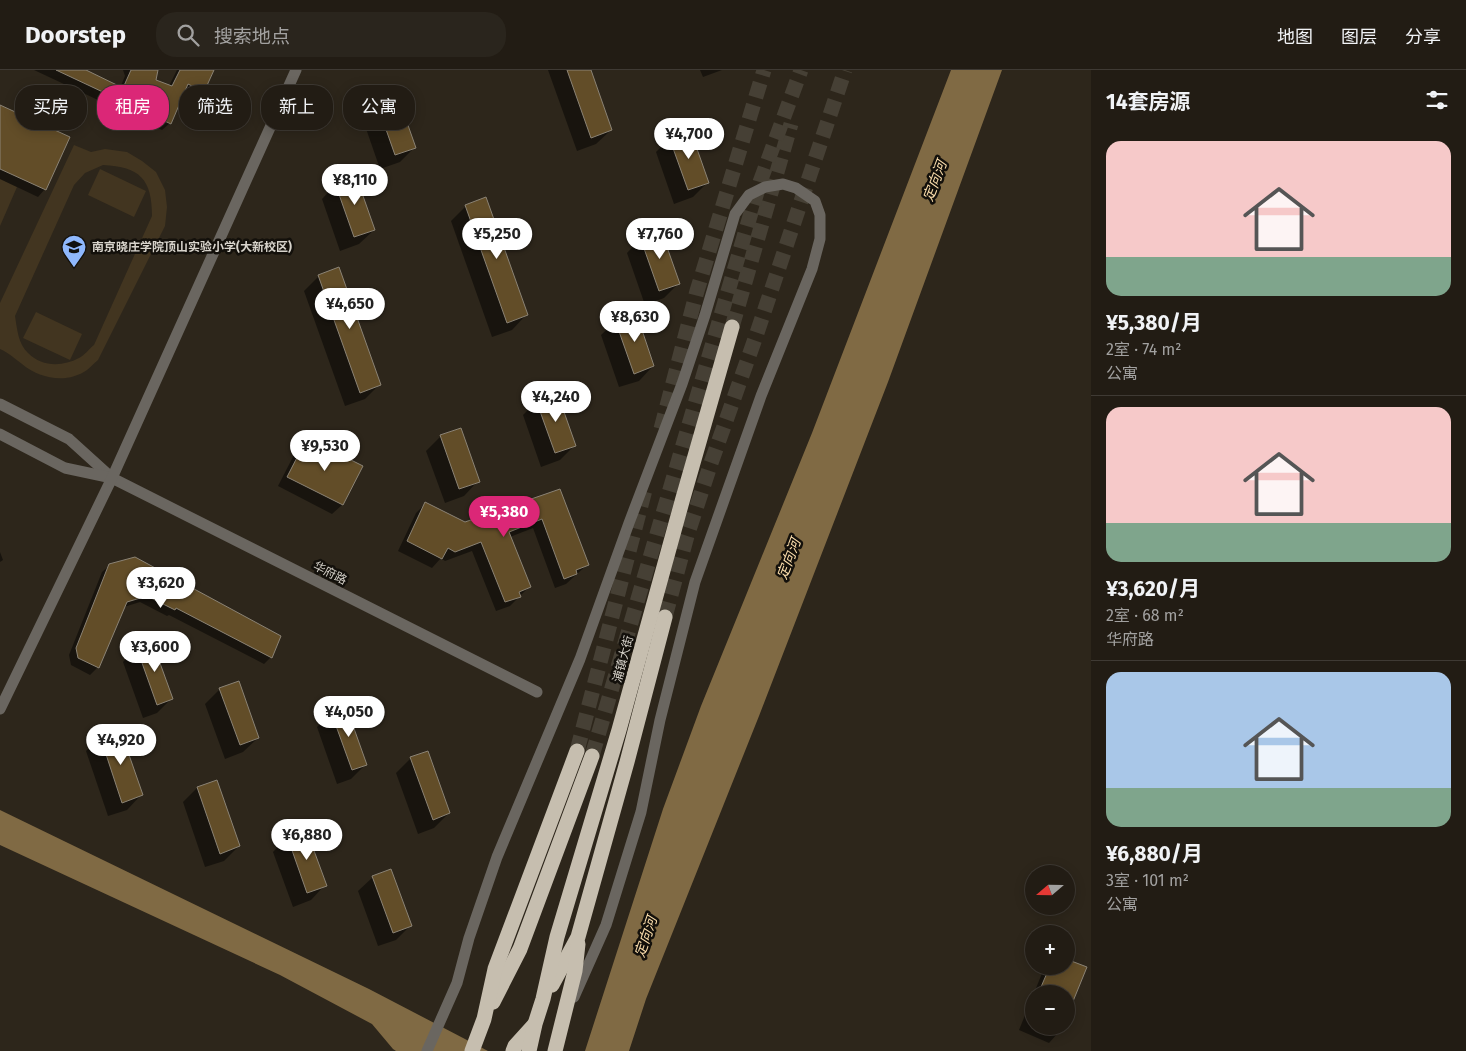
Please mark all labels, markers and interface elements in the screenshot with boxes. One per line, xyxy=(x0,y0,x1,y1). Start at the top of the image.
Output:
search box xyxy=(156,12,506,57)
text: Doorstep xyxy=(25,21,126,49)
icon: search xyxy=(174,21,202,49)
text: 搜索地点 xyxy=(214,25,290,48)
text: 地图 xyxy=(1277,26,1313,48)
text: 图层 xyxy=(1341,26,1377,48)
text: 分享 xyxy=(1405,26,1441,48)
chip: 买房 xyxy=(15,85,87,130)
chip: 租房 xyxy=(97,85,169,130)
chip: 筛选 xyxy=(179,85,251,130)
chip: 新上 xyxy=(261,85,333,130)
chip: 公寓 xyxy=(343,85,415,130)
icon: filters xyxy=(1423,86,1451,114)
text: 14套房源 xyxy=(1106,89,1191,115)
pin: ¥4,700 xyxy=(648,118,730,160)
text: ¥4,700 xyxy=(665,124,713,143)
water label: 定向河 xyxy=(920,156,952,204)
pin: ¥8,110 xyxy=(314,164,396,206)
text: ¥8,110 xyxy=(333,170,377,189)
icon: home xyxy=(1234,174,1324,264)
pin: ¥5,250 xyxy=(456,218,538,260)
pin: ¥7,760 xyxy=(619,218,701,260)
text: ¥5,250 xyxy=(473,224,521,243)
text: ¥7,760 xyxy=(637,224,683,243)
school or university icon: 南京晓庄学院顶山实验小学(大新校区) xyxy=(61,234,87,268)
place label: 南京晓庄学院顶山实验小学(大新校区) xyxy=(92,240,292,254)
pin: ¥4,650 xyxy=(309,288,391,330)
text: ¥4,650 xyxy=(326,294,374,313)
pin: ¥8,630 xyxy=(594,300,676,343)
text: ¥8,630 xyxy=(611,307,659,326)
text: ¥5,380/月 xyxy=(1106,310,1202,336)
text: 2室 · 74 m² xyxy=(1106,340,1182,359)
text: 公寓 xyxy=(1106,364,1138,383)
pin: ¥4,240 xyxy=(515,380,597,423)
text: ¥4,240 xyxy=(532,387,580,406)
pin: ¥9,530 xyxy=(284,430,366,472)
text: ¥9,530 xyxy=(301,436,349,455)
icon: home xyxy=(1234,439,1324,529)
pin: ¥5,380 xyxy=(463,496,545,538)
text: ¥5,380 xyxy=(480,502,528,521)
water label: 定向河 xyxy=(774,534,806,582)
street label: 华府路 xyxy=(311,559,349,587)
pin: ¥3,620 xyxy=(120,566,202,609)
text: ¥3,620 xyxy=(137,573,185,592)
text: ¥3,620/月 xyxy=(1106,576,1200,602)
text: 2室 · 68 m² xyxy=(1106,606,1184,625)
pin: ¥3,600 xyxy=(114,630,196,673)
text: 华府路 xyxy=(1106,630,1154,649)
street label: 浦镇大街 xyxy=(610,634,636,684)
text: ¥3,600 xyxy=(131,637,179,656)
pin: ¥4,050 xyxy=(308,696,390,738)
text: ¥4,050 xyxy=(325,702,373,721)
icon: home xyxy=(1234,704,1324,794)
pin: ¥4,920 xyxy=(80,724,162,766)
text: ¥4,920 xyxy=(97,730,145,749)
pin: ¥6,880 xyxy=(266,818,348,861)
text: ¥6,880 xyxy=(282,825,332,844)
text: ¥6,880/月 xyxy=(1106,841,1203,867)
north arrow xyxy=(1025,865,1075,915)
map controls xyxy=(1025,865,1075,1035)
text: 3室 · 101 m² xyxy=(1106,871,1189,890)
text: 公寓 xyxy=(1106,895,1138,914)
water label: 定向河 xyxy=(631,912,662,960)
button: + xyxy=(1025,925,1075,975)
button: − xyxy=(1025,985,1075,1035)

